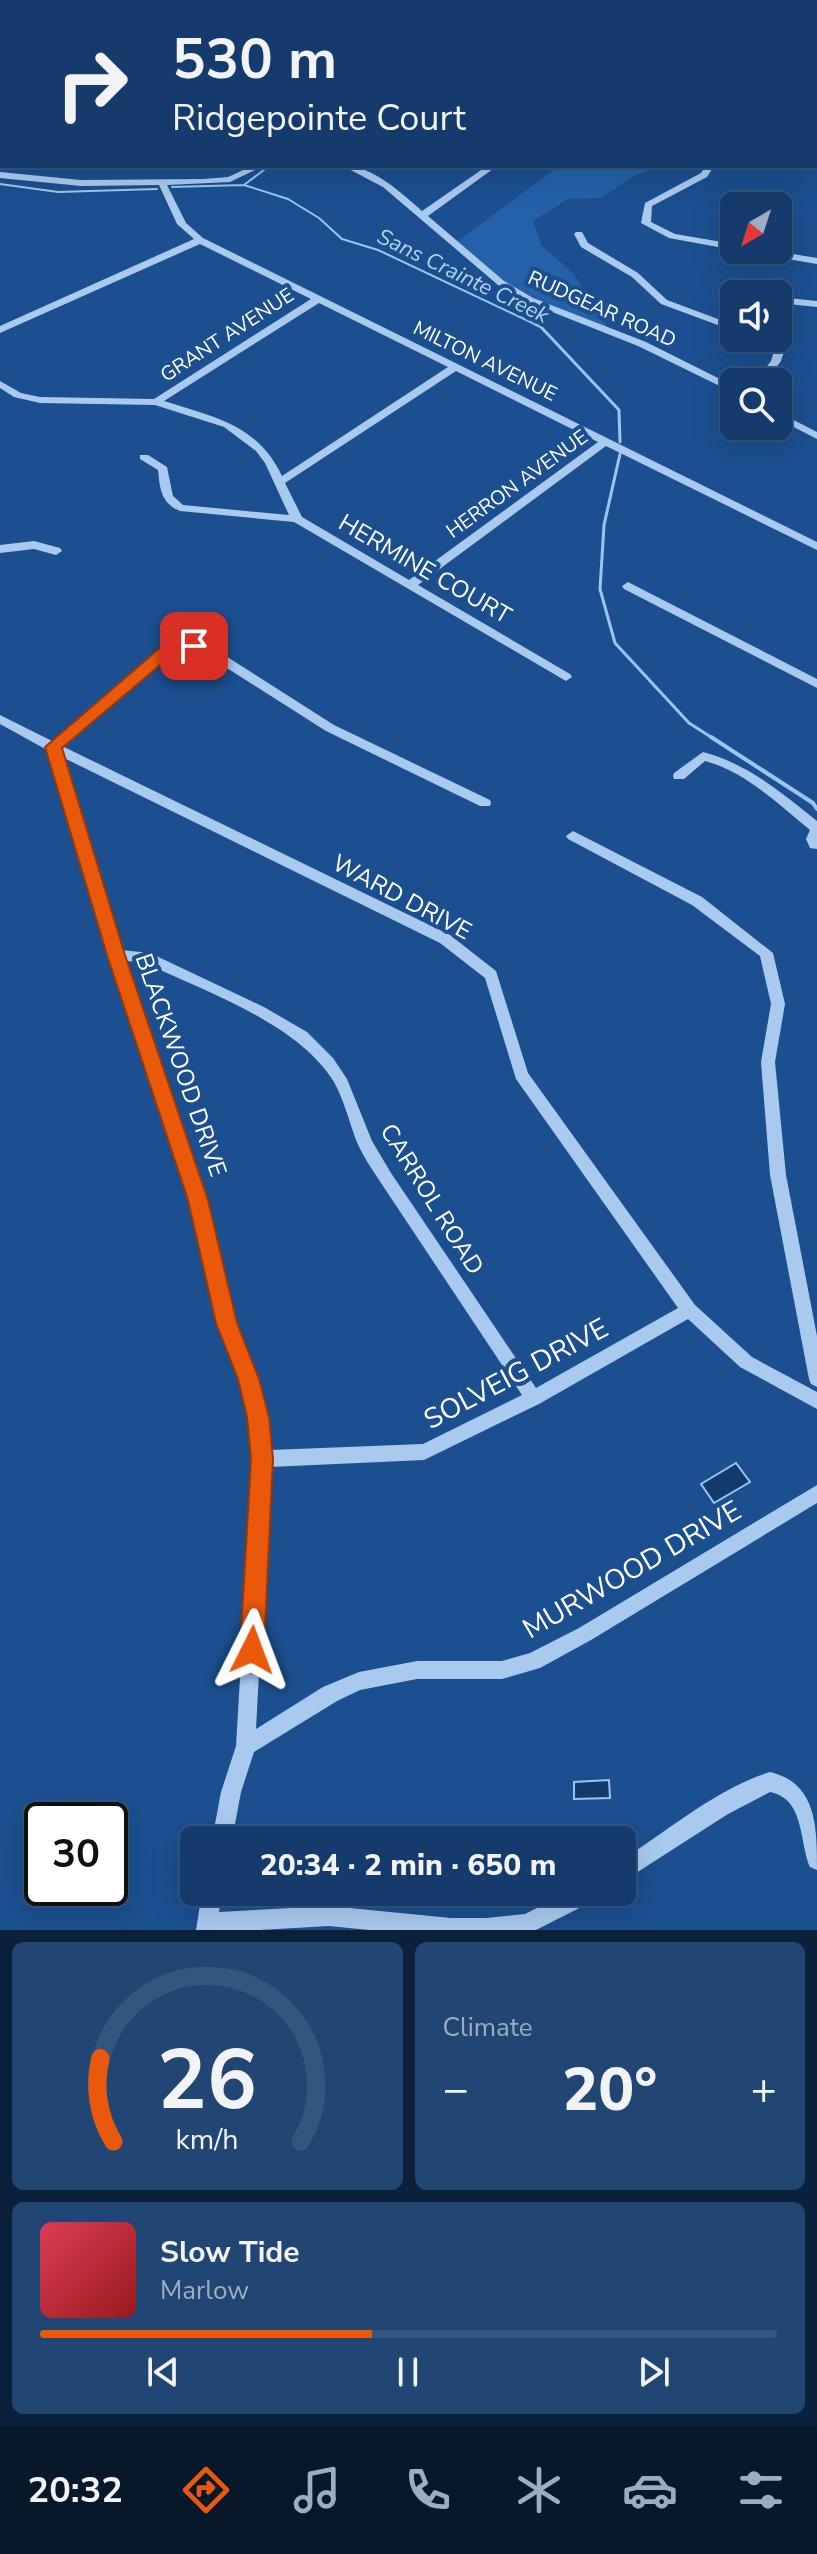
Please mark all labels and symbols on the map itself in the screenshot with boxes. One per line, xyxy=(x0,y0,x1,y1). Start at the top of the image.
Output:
north arrow xyxy=(720,192,792,264)
water label: Sans Crainte Creek xyxy=(372,221,555,331)
street label: RUDGEAR ROAD xyxy=(524,264,680,354)
street label: GRANT AVENUE xyxy=(155,282,299,388)
street label: MILTON AVENUE xyxy=(409,314,561,408)
street label: HERRON AVENUE xyxy=(441,423,593,545)
street label: HERMINE COURT xyxy=(333,507,518,632)
pin xyxy=(160,612,228,680)
street label: WARD DRIVE xyxy=(327,847,477,947)
street label: BLACKWOOD DRIVE xyxy=(128,949,234,1181)
street label: CARROL ROAD xyxy=(373,1118,491,1280)
street label: SOLVEIG DRIVE xyxy=(417,1309,615,1439)
street label: MURWOOD DRIVE xyxy=(516,1492,748,1648)
position arrow xyxy=(210,1608,294,1692)
speed limit sign: 30 xyxy=(24,1802,128,1906)

